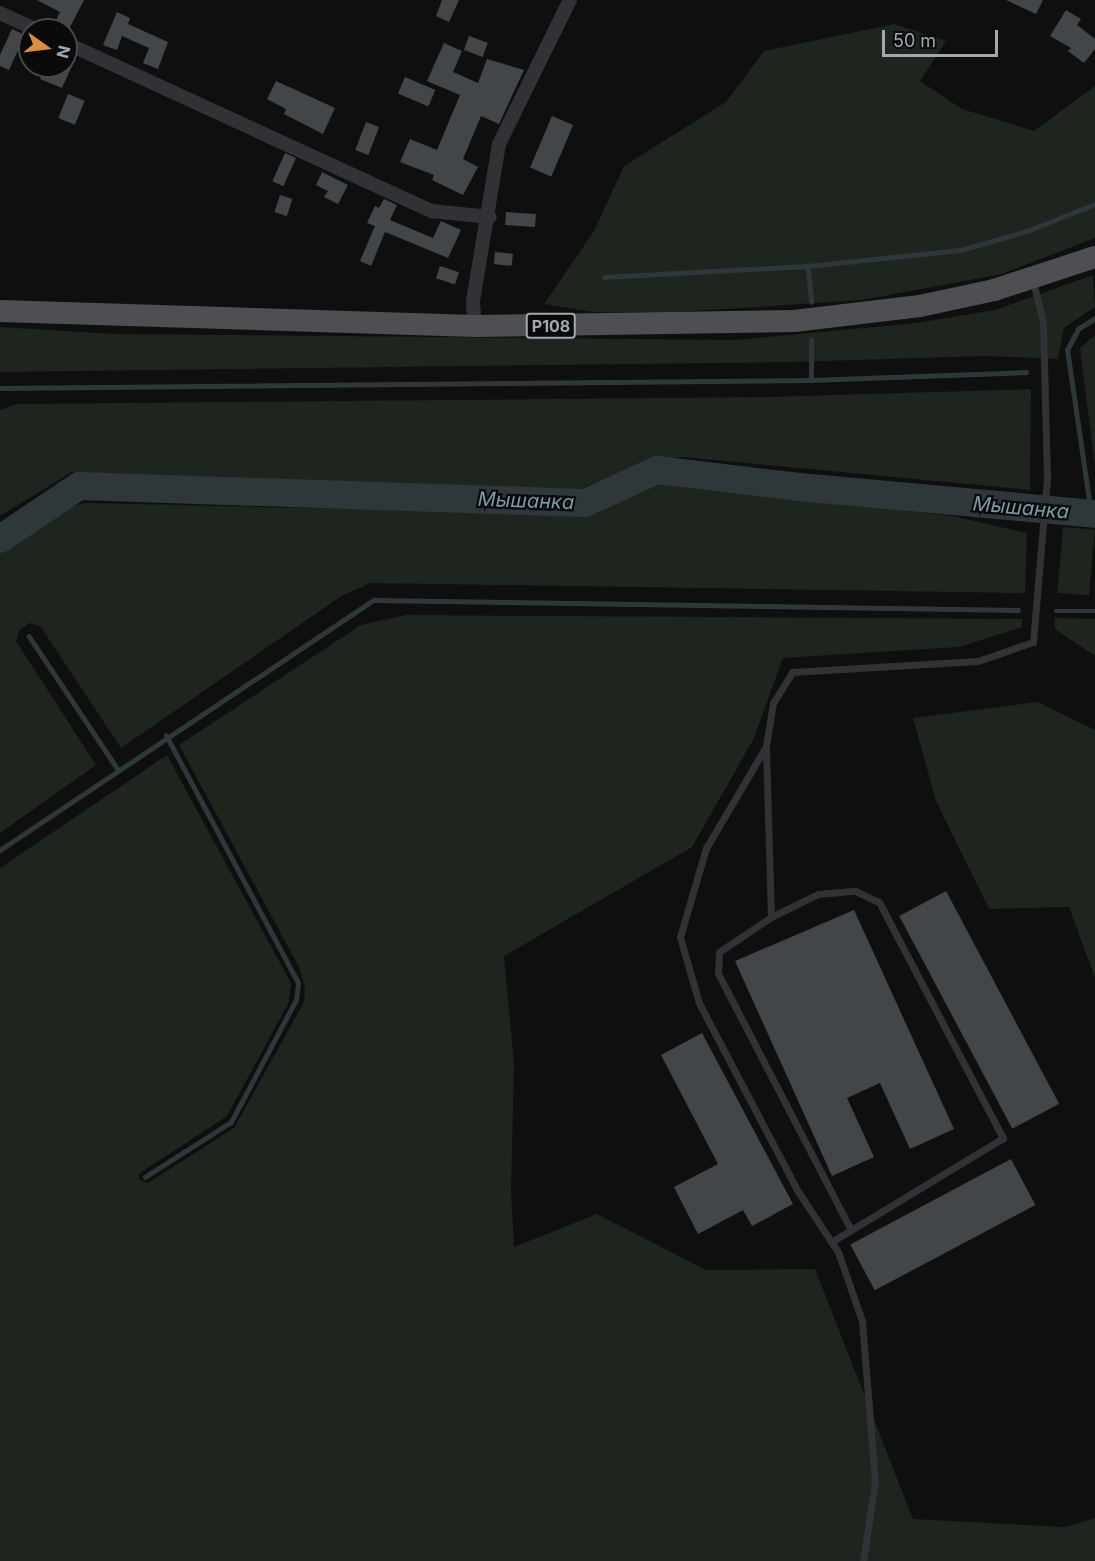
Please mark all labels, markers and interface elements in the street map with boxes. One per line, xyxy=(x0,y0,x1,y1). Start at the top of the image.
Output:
north arrow xyxy=(18,18,78,78)
scale bar xyxy=(885,18,1000,56)
text: 50 m xyxy=(893,30,936,51)
text: N xyxy=(52,44,75,60)
road number: Р108 xyxy=(526,313,576,339)
water label: Мышанка xyxy=(477,487,575,515)
water label: Мышанка xyxy=(972,492,1070,524)

